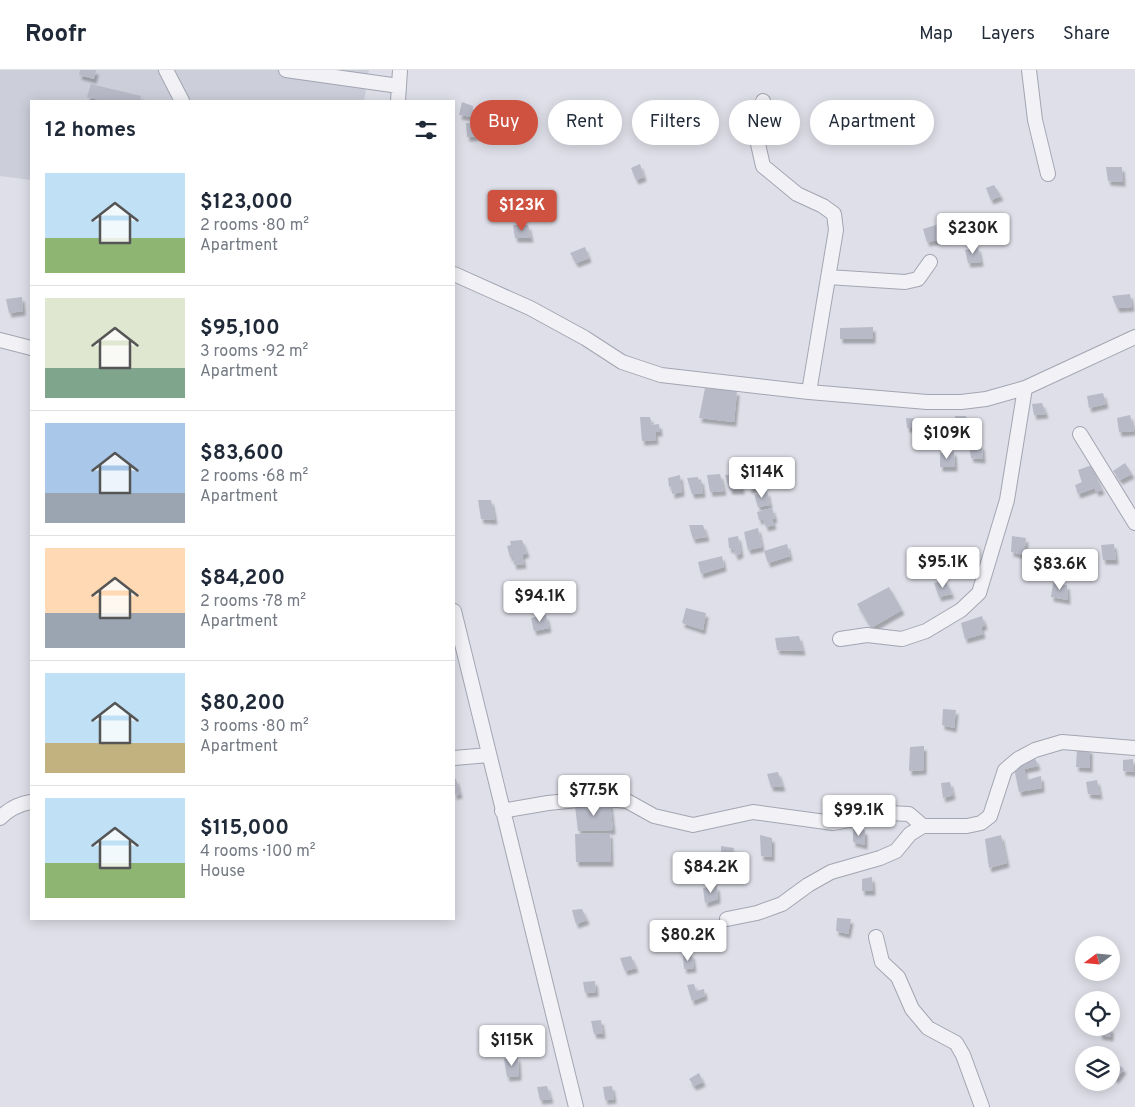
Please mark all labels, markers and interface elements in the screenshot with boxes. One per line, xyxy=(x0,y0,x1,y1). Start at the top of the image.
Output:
text: Roofr xyxy=(25,20,87,50)
text: Map xyxy=(919,23,953,46)
text: Layers xyxy=(981,23,1035,46)
text: Share xyxy=(1063,23,1110,46)
chip: Buy xyxy=(470,100,538,145)
chip: Rent xyxy=(548,100,622,145)
chip: Filters xyxy=(632,100,719,145)
chip: New xyxy=(729,100,800,145)
chip: Apartment xyxy=(810,100,934,145)
icon: filters xyxy=(412,116,440,144)
text: 12 homes xyxy=(45,117,136,144)
text: $123,000 xyxy=(200,189,293,216)
pin: $123K xyxy=(487,190,557,232)
icon: home xyxy=(85,193,145,253)
text: $123K xyxy=(499,196,545,216)
pin: $230K xyxy=(938,212,1008,255)
text: 2 rooms · 80 m² xyxy=(200,216,309,236)
text: $230K xyxy=(948,219,998,239)
text: Apartment xyxy=(200,236,278,256)
text: $95,100 xyxy=(200,315,280,342)
icon: home xyxy=(85,318,145,378)
text: 3 rooms · 92 m² xyxy=(200,342,308,362)
text: Apartment xyxy=(200,362,278,382)
pin: $109K xyxy=(912,418,982,460)
text: $109K xyxy=(923,424,971,444)
text: $83,600 xyxy=(200,440,284,467)
icon: home xyxy=(85,443,145,503)
pin: $114K xyxy=(727,456,797,499)
text: $114K xyxy=(740,463,784,483)
text: 2 rooms · 68 m² xyxy=(200,467,308,487)
text: Apartment xyxy=(200,487,278,507)
pin: $95.1K xyxy=(902,546,984,589)
pin: $83.6K xyxy=(1019,548,1101,591)
text: $95.1K xyxy=(918,553,968,573)
text: $83.6K xyxy=(1033,555,1087,575)
text: $84,200 xyxy=(200,565,285,592)
icon: home xyxy=(85,568,145,628)
pin: $94.1K xyxy=(499,580,581,623)
text: $94.1K xyxy=(514,587,566,607)
text: 2 rooms · 78 m² xyxy=(200,592,306,612)
text: Apartment xyxy=(200,612,278,632)
text: $80,200 xyxy=(200,690,285,717)
icon: home xyxy=(85,693,145,753)
text: 3 rooms · 80 m² xyxy=(200,717,309,737)
text: Apartment xyxy=(200,737,278,757)
pin: $77.5K xyxy=(553,774,635,817)
text: $77.5K xyxy=(569,781,619,801)
pin: $99.1K xyxy=(818,794,900,837)
text: $99.1K xyxy=(834,801,884,821)
text: $115,000 xyxy=(200,815,289,842)
icon: home xyxy=(85,818,145,878)
text: 4 rooms · 100 m² xyxy=(200,842,316,862)
pin: $84.2K xyxy=(670,852,752,894)
text: $84.2K xyxy=(684,858,738,878)
text: House xyxy=(200,862,245,882)
pin: $80.2K xyxy=(647,920,729,962)
text: $80.2K xyxy=(661,926,716,946)
north arrow xyxy=(1075,936,1120,981)
map controls xyxy=(1075,936,1120,1091)
button: locate xyxy=(1075,991,1120,1036)
pin: $115K xyxy=(477,1024,547,1067)
text: $115K xyxy=(490,1031,534,1051)
button: layers xyxy=(1075,1046,1120,1091)

